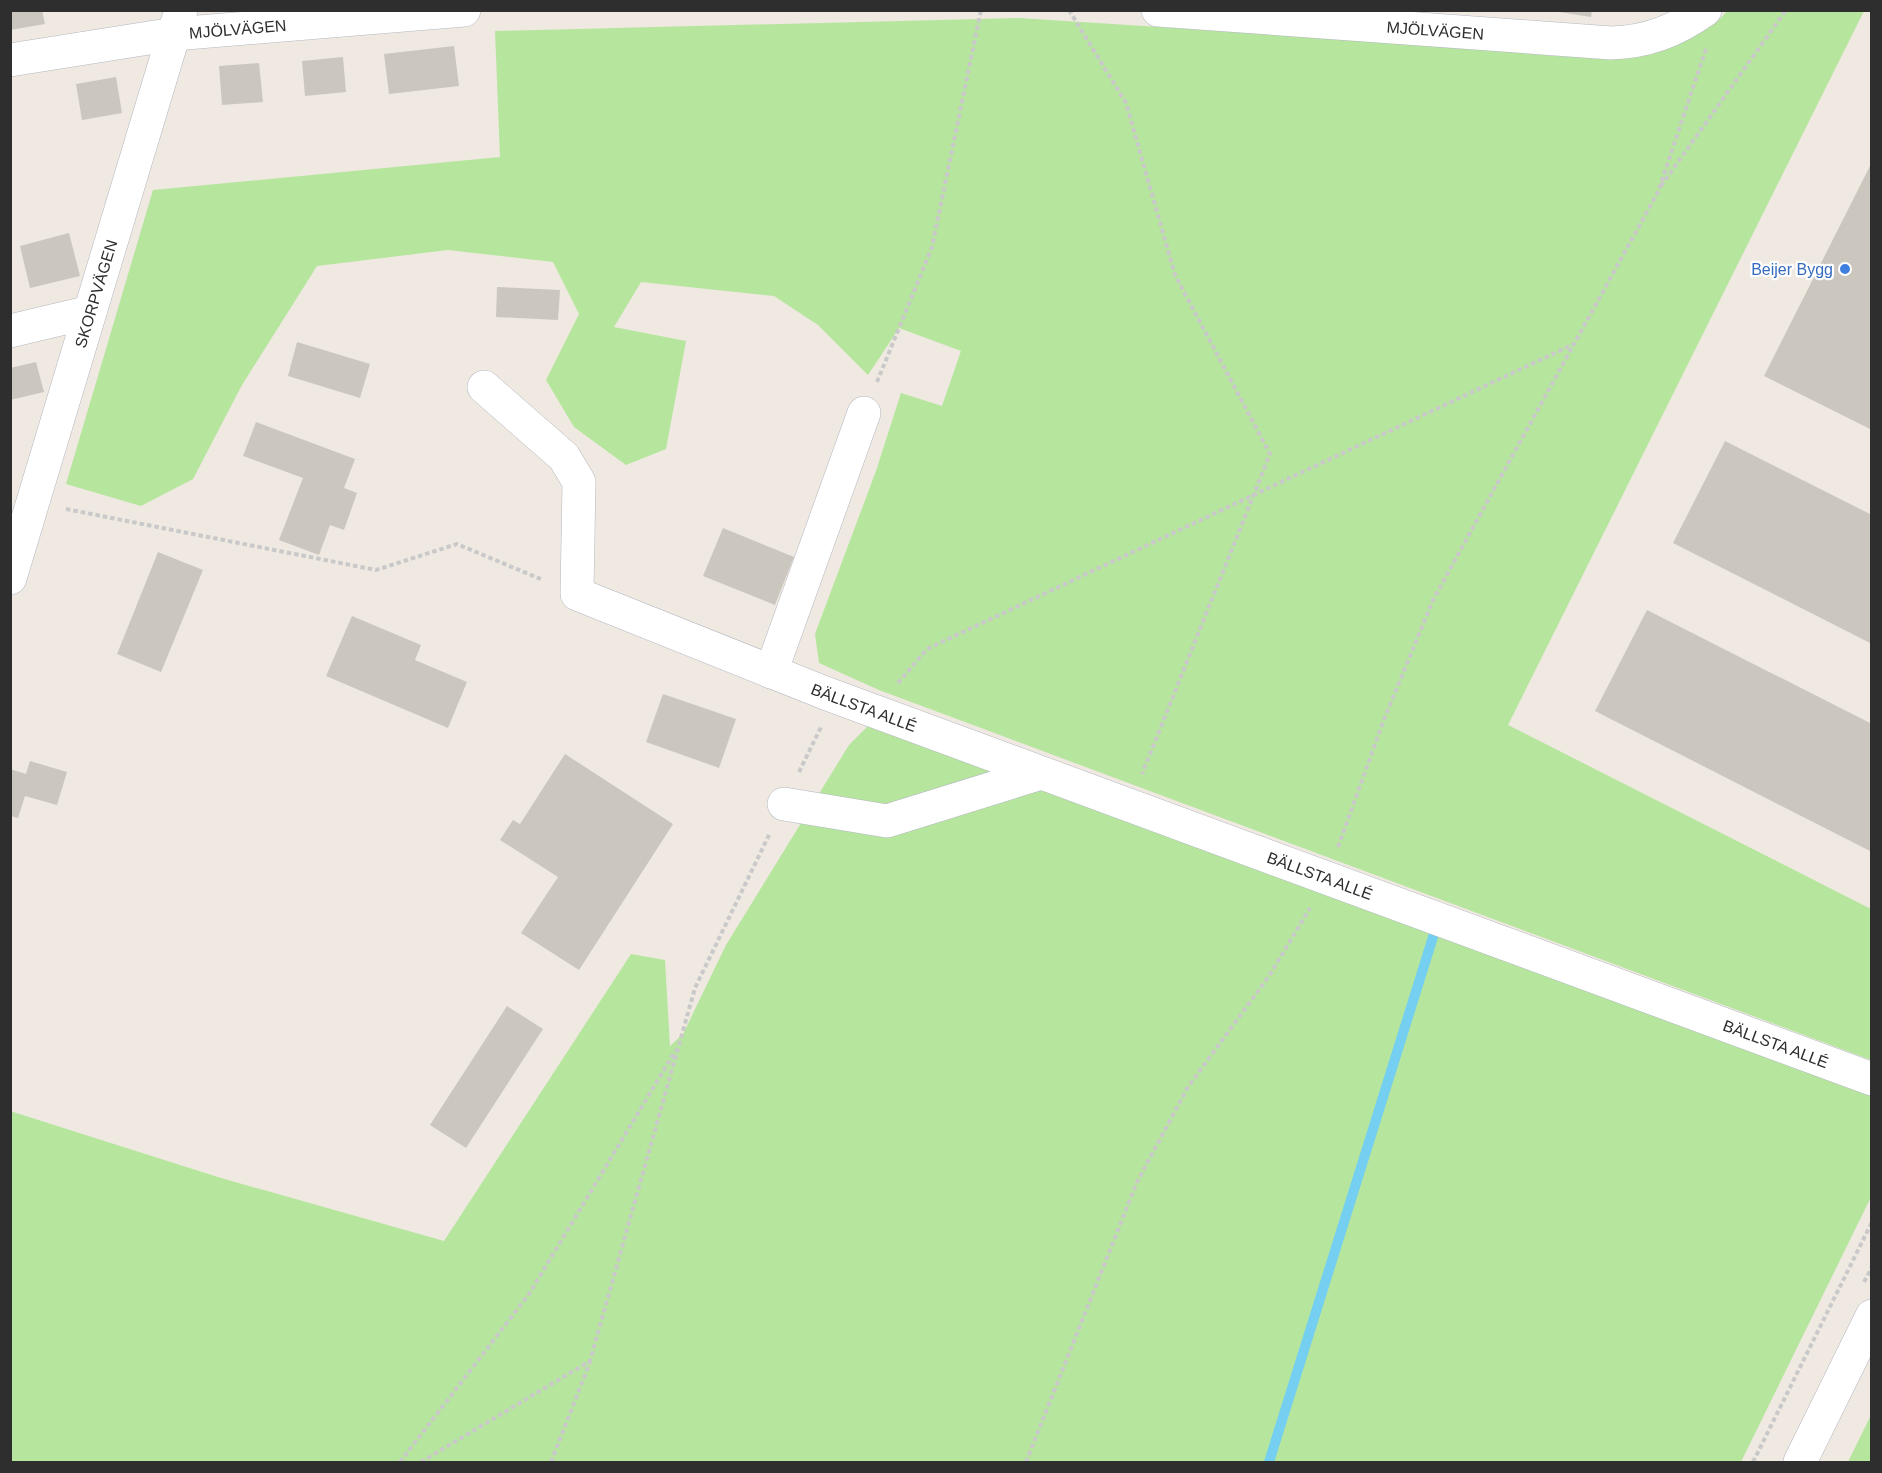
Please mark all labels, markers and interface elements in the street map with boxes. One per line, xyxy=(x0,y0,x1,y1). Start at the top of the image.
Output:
street label: MJÖLVÄGEN xyxy=(188,17,287,42)
street label: MJÖLVÄGEN xyxy=(1386,19,1484,43)
street label: SKORPVÄGEN xyxy=(72,238,120,350)
place label: Beijer Bygg xyxy=(1751,261,1833,278)
marker: Beijer Bygg xyxy=(1838,262,1852,276)
street label: BÄLLSTA ALLÉ xyxy=(809,680,919,735)
street label: BÄLLSTA ALLÉ xyxy=(1265,849,1375,903)
street label: BÄLLSTA ALLÉ xyxy=(1721,1017,1831,1071)

